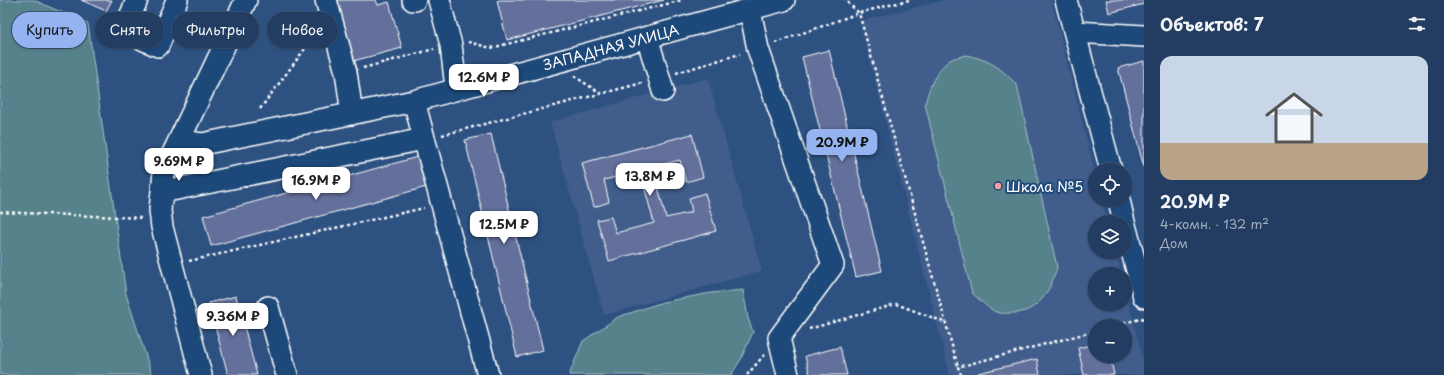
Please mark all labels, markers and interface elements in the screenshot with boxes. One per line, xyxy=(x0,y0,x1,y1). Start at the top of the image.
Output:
text: Объектов: 7 xyxy=(1160,11,1263,37)
chip: Купить xyxy=(12,12,87,48)
chip: Снять xyxy=(95,12,164,48)
chip: Фильтры xyxy=(172,12,259,48)
chip: Новое xyxy=(267,12,338,48)
icon: filters xyxy=(1406,13,1428,35)
street label: ЗАПАДНАЯ УЛИЦА xyxy=(541,19,681,75)
pin: 12.6M ₽ xyxy=(447,64,521,98)
text: 12.6M ₽ xyxy=(458,67,510,86)
icon: home xyxy=(1258,82,1330,154)
pin: 20.9M ₽ xyxy=(805,129,879,163)
text: 20.9M ₽ xyxy=(815,132,869,151)
pin: 9.69M ₽ xyxy=(142,148,216,182)
text: 9.69M ₽ xyxy=(154,151,204,170)
pin: 13.8M ₽ xyxy=(613,163,687,197)
map controls xyxy=(1088,163,1132,363)
button: locate xyxy=(1088,163,1132,207)
text: 13.8M ₽ xyxy=(625,166,675,185)
pin: 16.9M ₽ xyxy=(279,167,353,201)
text: 16.9M ₽ xyxy=(291,170,341,189)
place label: Школа №5 xyxy=(1006,176,1083,197)
marker: Школа №5 xyxy=(993,181,1003,191)
text: 20.9M ₽ xyxy=(1160,188,1230,214)
pin: 12.5M ₽ xyxy=(467,211,541,245)
text: 12.5M ₽ xyxy=(479,214,529,233)
text: 4-комн. · 132 m² xyxy=(1160,214,1269,233)
button: layers xyxy=(1088,215,1132,259)
text: Дом xyxy=(1160,233,1188,252)
button: + xyxy=(1088,267,1132,311)
pin: 9.36M ₽ xyxy=(196,303,270,337)
text: 9.36M ₽ xyxy=(206,306,260,325)
button: − xyxy=(1088,319,1132,363)

